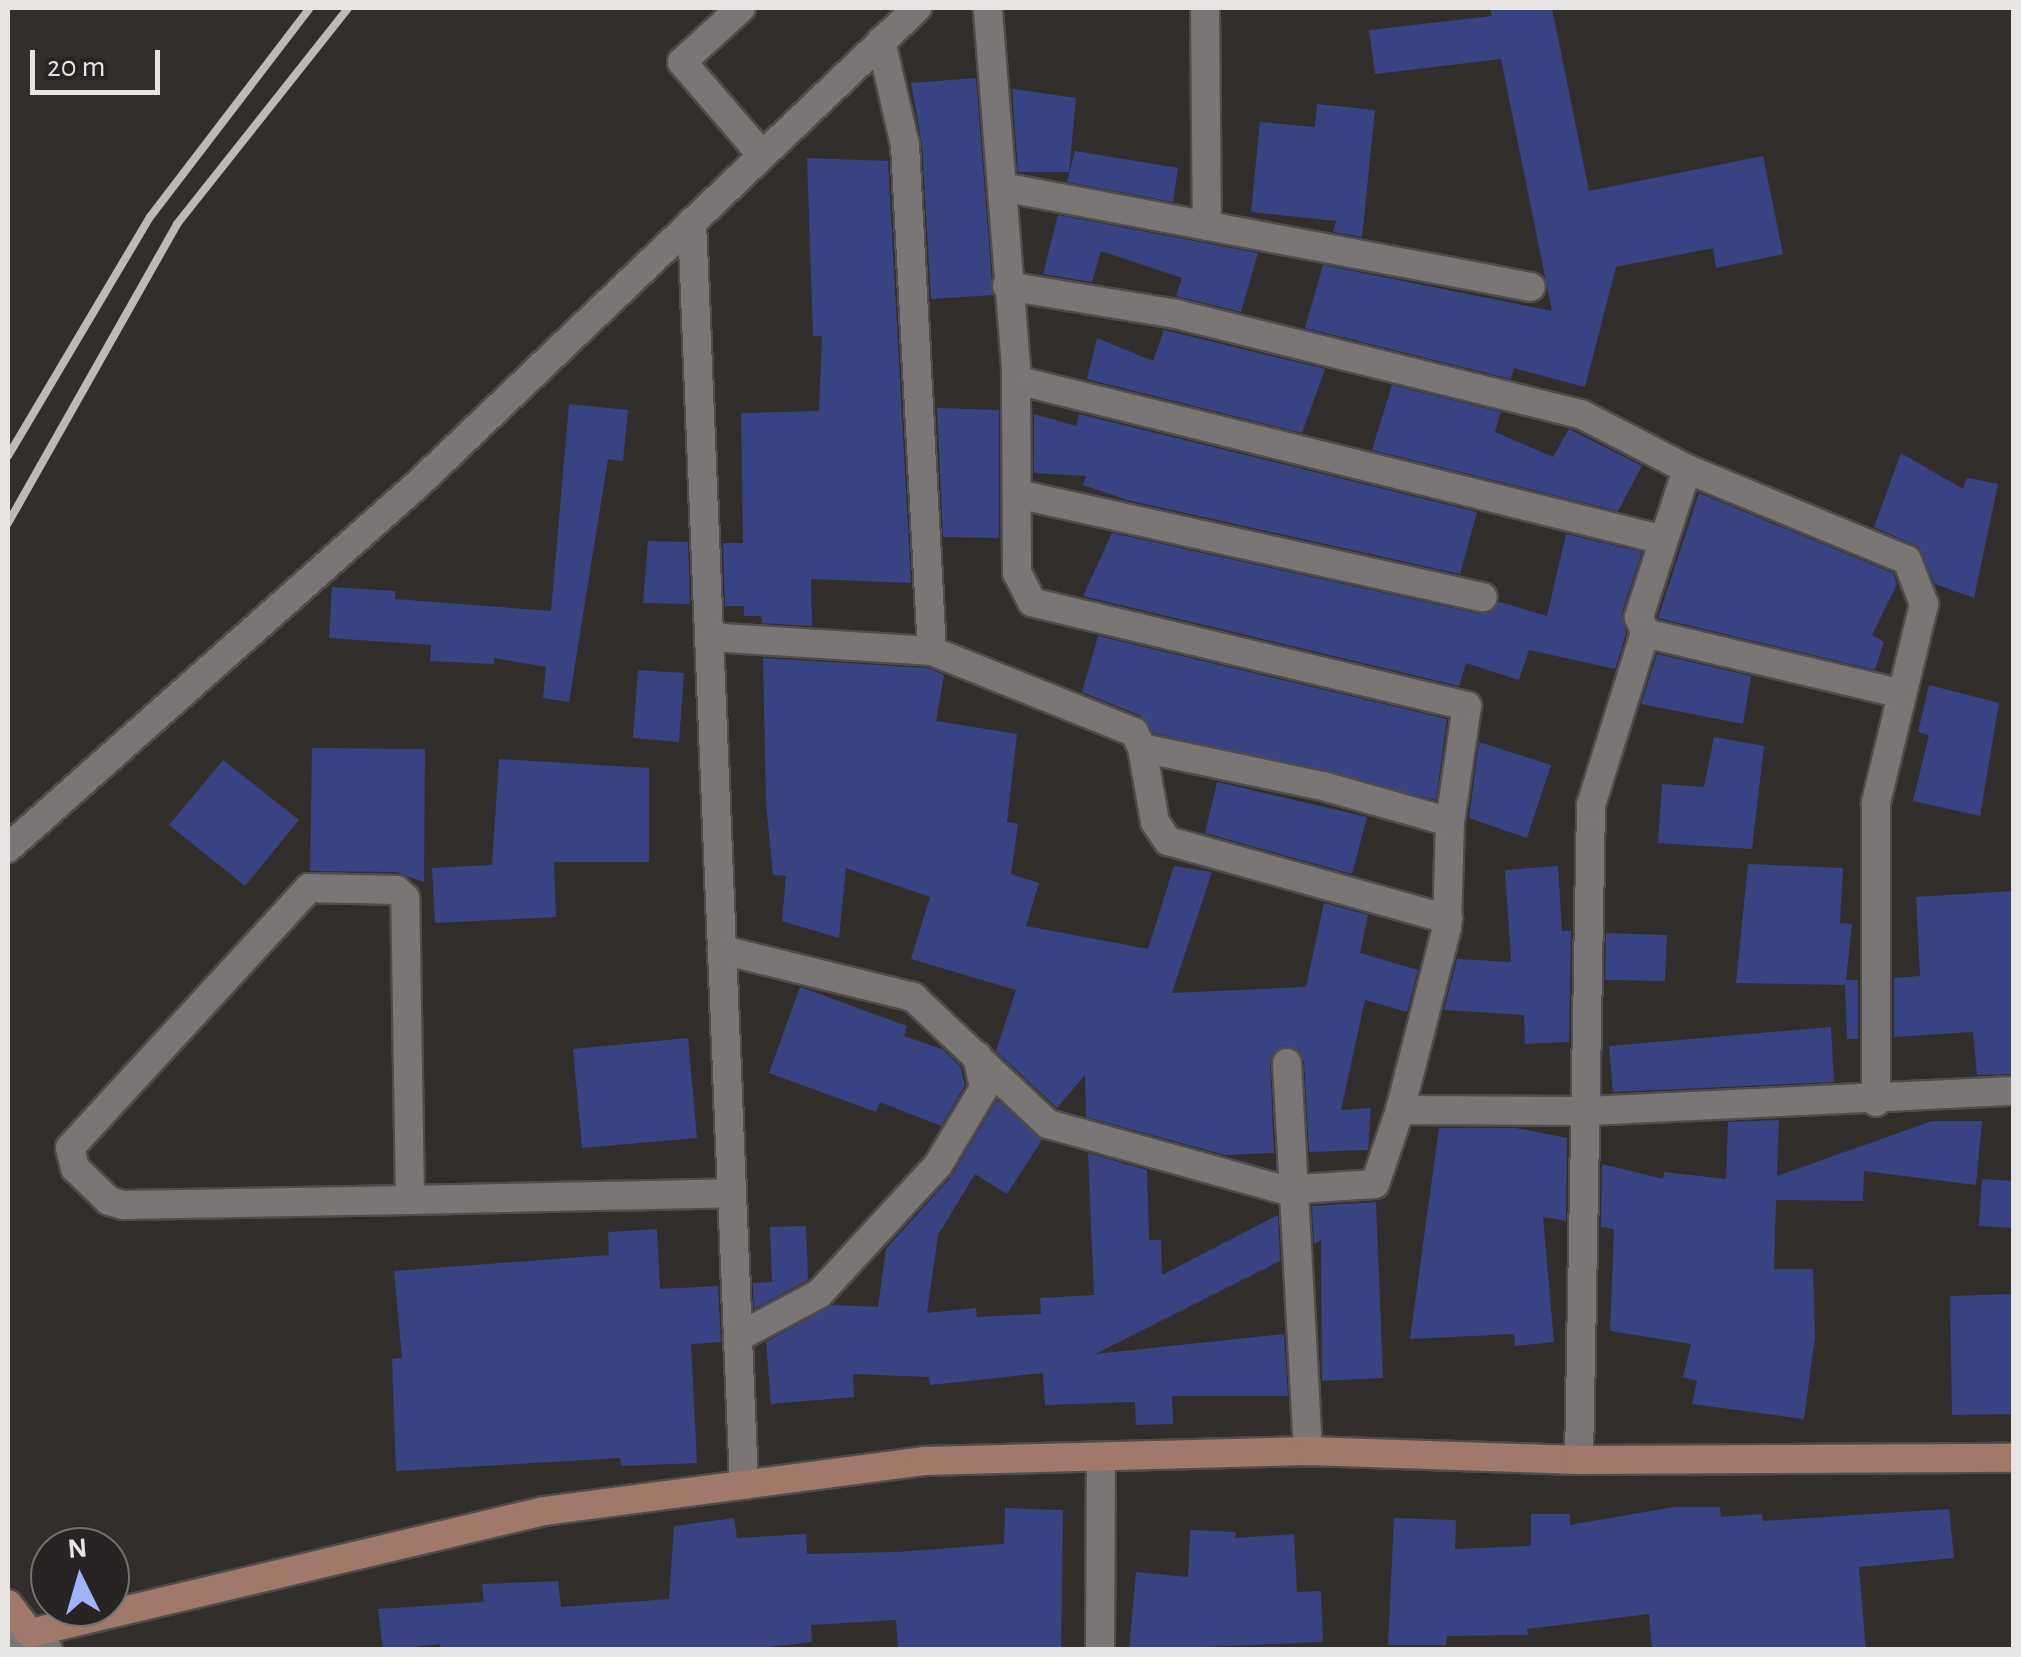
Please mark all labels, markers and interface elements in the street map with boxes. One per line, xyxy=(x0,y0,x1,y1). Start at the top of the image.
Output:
scale bar xyxy=(35,30,165,92)
text: 20 m xyxy=(47,52,105,82)
north arrow xyxy=(30,1527,130,1627)
text: N xyxy=(67,1534,88,1564)

